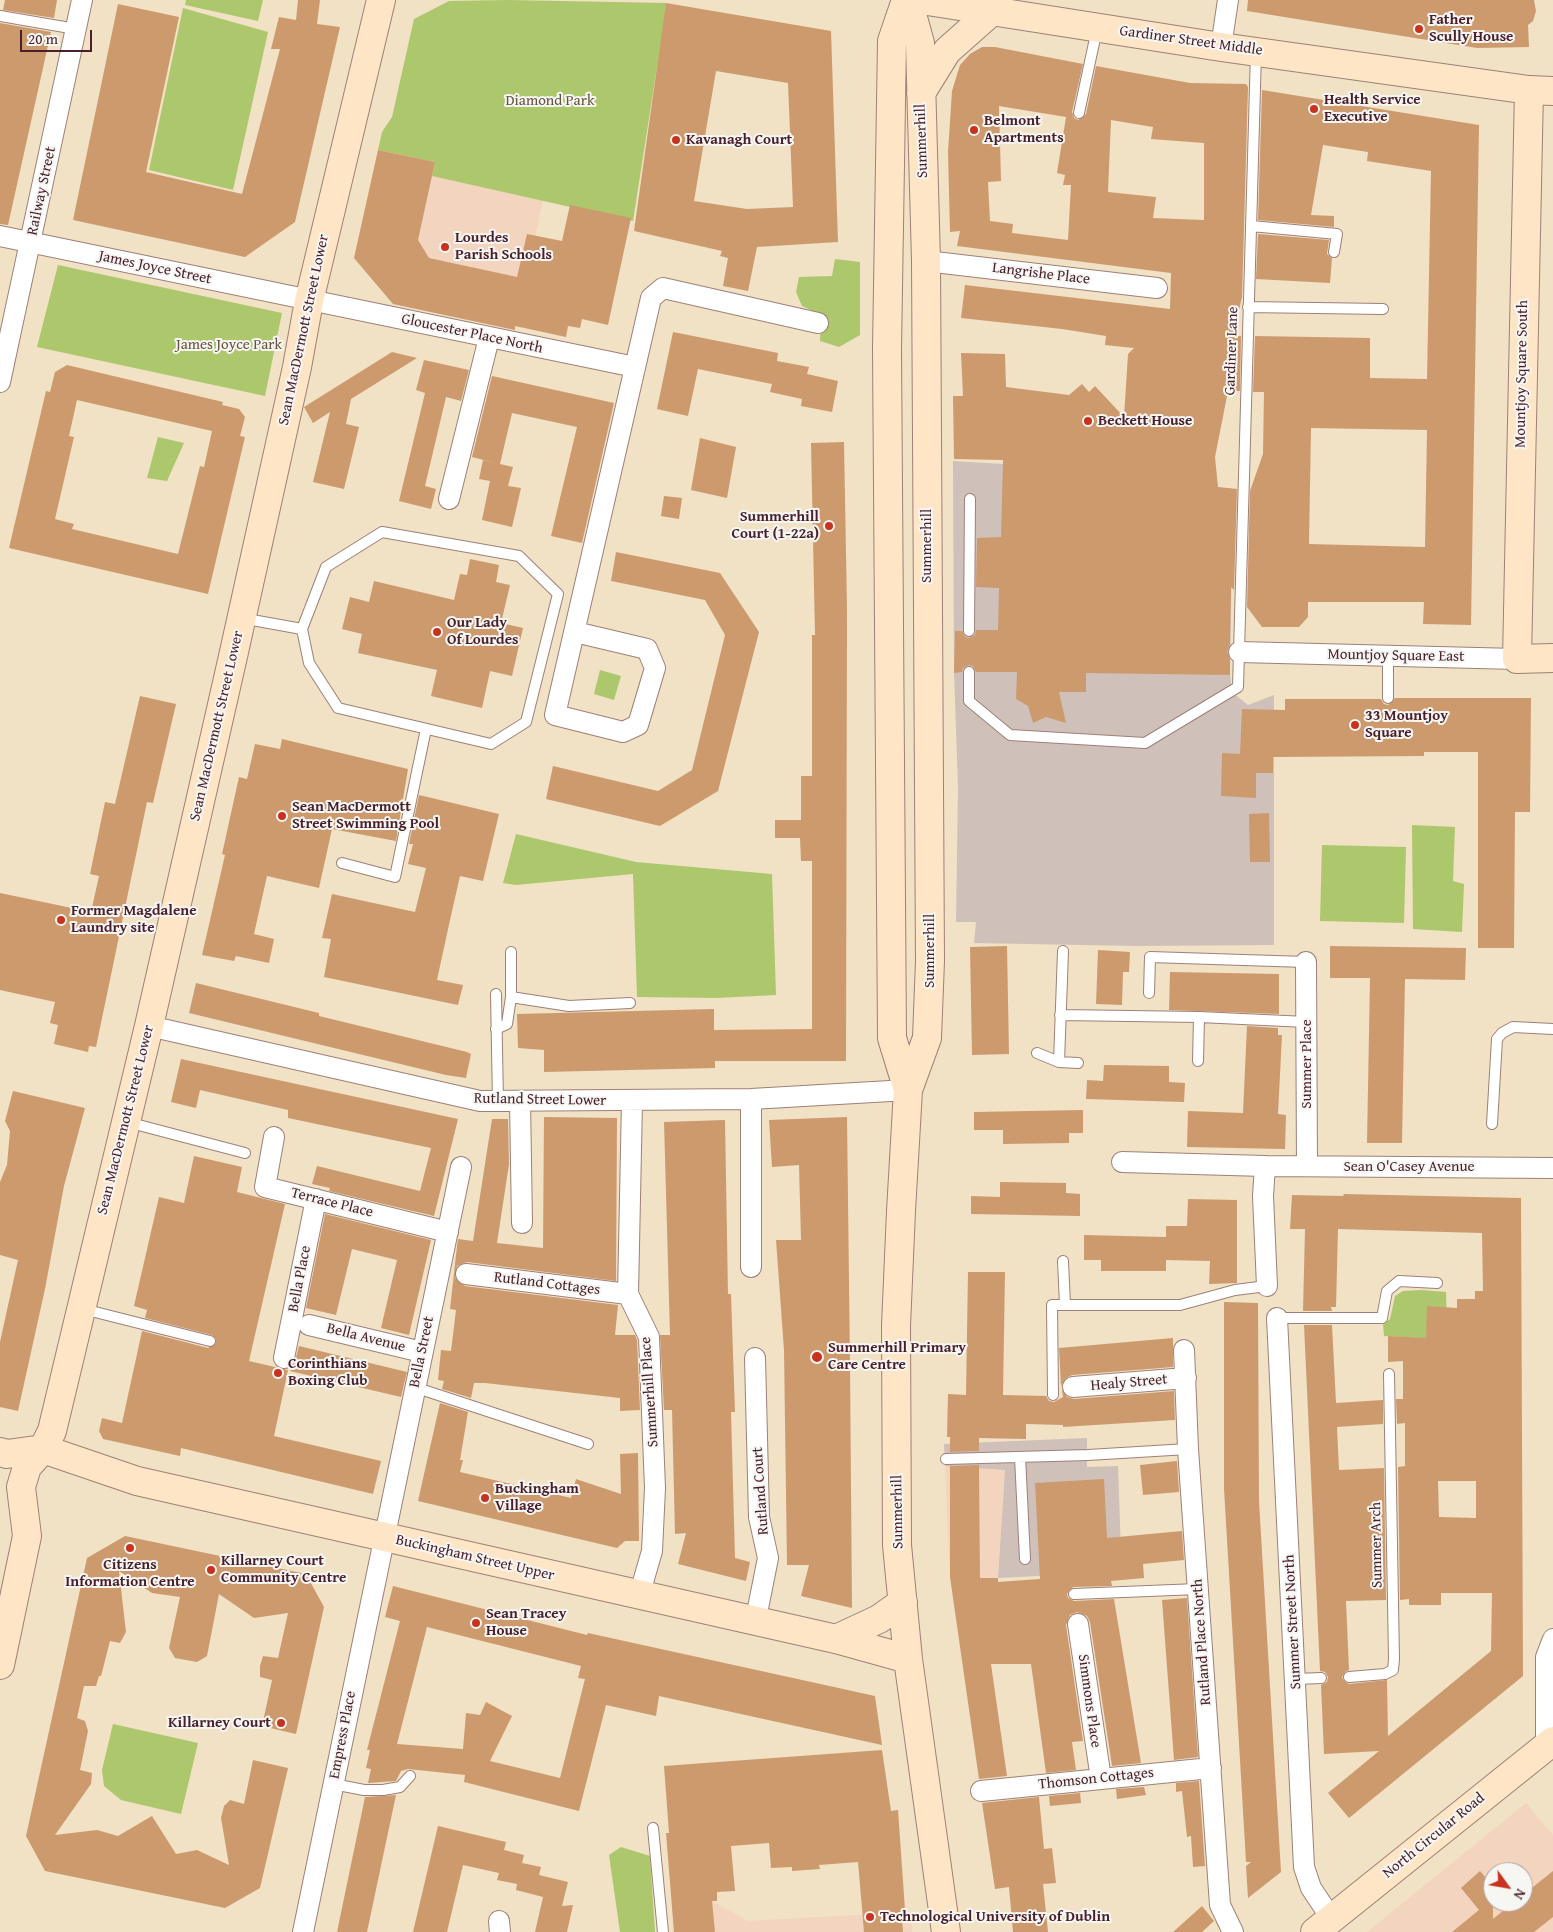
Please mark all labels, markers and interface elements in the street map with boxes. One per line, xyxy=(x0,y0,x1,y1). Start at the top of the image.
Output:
place label: Father Scully House xyxy=(1429,11,1513,46)
scale bar xyxy=(22,20,95,52)
street label: Gardiner Street Middle xyxy=(1118,22,1264,60)
marker: Father Scully House xyxy=(1413,23,1425,35)
text: 20 m xyxy=(28,28,58,49)
place label: Health Service Executive xyxy=(1324,91,1421,126)
park label: Diamond Park xyxy=(505,92,595,110)
marker: Health Service Executive xyxy=(1308,103,1320,115)
street label: Summerhill xyxy=(912,104,932,178)
place label: Belmont Apartments xyxy=(984,112,1064,147)
marker: Belmont Apartments xyxy=(968,124,980,136)
place label: Kavanagh Court xyxy=(686,131,792,149)
marker: Kavanagh Court xyxy=(670,134,682,146)
street label: Railway Street xyxy=(24,145,60,237)
place label: Lourdes Parish Schools xyxy=(455,229,552,264)
street label: Sean MacDermott Street Lower xyxy=(275,233,333,427)
marker: Lourdes Parish Schools xyxy=(439,241,451,253)
street label: James Joyce Street xyxy=(97,247,213,289)
street label: Langrishe Place xyxy=(991,259,1091,289)
street label: Mountjoy Square South xyxy=(1512,300,1532,448)
street label: Gardiner Lane xyxy=(1221,306,1243,396)
street label: Gloucester Place North xyxy=(400,310,544,358)
park label: James Joyce Park xyxy=(176,336,282,354)
place label: Beckett House xyxy=(1098,412,1192,430)
marker: Beckett House xyxy=(1082,415,1094,427)
place label: Summerhill Court (1-22a) xyxy=(732,508,819,543)
street label: Summerhill xyxy=(918,509,936,583)
marker: Summerhill Court (1-22a) xyxy=(823,520,835,532)
place label: Our Lady Of Lourdes xyxy=(447,614,519,649)
marker: Our Lady Of Lourdes xyxy=(431,626,443,638)
street label: Sean MacDermott Street Lower xyxy=(186,629,248,823)
street label: Mountjoy Square East xyxy=(1327,646,1465,666)
place label: 33 Mountjoy Square xyxy=(1365,707,1448,742)
marker: 33 Mountjoy Square xyxy=(1349,719,1361,731)
place label: Sean MacDermott Street Swimming Pool xyxy=(292,798,439,833)
marker: Sean MacDermott Street Swimming Pool xyxy=(276,810,288,822)
place label: Former Magdalene Laundry site xyxy=(71,902,197,937)
marker: Former Magdalene Laundry site xyxy=(55,914,67,926)
street label: Summerhill xyxy=(921,914,939,988)
street label: Summer Place xyxy=(1298,1019,1316,1109)
street label: Sean MacDermott Street Lower xyxy=(94,1023,158,1217)
street label: Rutland Street Lower xyxy=(474,1090,606,1110)
street label: Sean O'Casey Avenue xyxy=(1343,1158,1475,1176)
street label: Terrace Place xyxy=(289,1184,375,1222)
street label: Bella Place xyxy=(285,1244,315,1314)
street label: Rutland Cottages xyxy=(493,1269,601,1299)
street label: Bella Street xyxy=(406,1315,438,1389)
street label: Bella Avenue xyxy=(325,1320,407,1356)
street label: Summerhill Place xyxy=(637,1336,663,1448)
place label: Summerhill Primary Care Centre xyxy=(828,1339,966,1374)
marker: Summerhill Primary Care Centre xyxy=(810,1350,824,1364)
place label: Corinthians Boxing Club xyxy=(288,1355,368,1390)
marker: Corinthians Boxing Club xyxy=(272,1367,284,1379)
street label: Healy Street xyxy=(1090,1371,1168,1395)
street label: Rutland Court xyxy=(749,1446,773,1536)
street label: Summerhill xyxy=(888,1475,908,1549)
place label: Buckingham Village xyxy=(495,1480,579,1515)
marker: Buckingham Village xyxy=(479,1492,491,1504)
street label: Summer Arch xyxy=(1367,1502,1387,1588)
street label: Buckingham Street Upper xyxy=(394,1531,556,1585)
marker: Citizens Information Centre xyxy=(124,1542,136,1554)
place label: Killarney Court Community Centre xyxy=(221,1552,346,1587)
street label: Summer Street North xyxy=(1280,1554,1306,1690)
place label: Citizens Information Centre xyxy=(65,1556,195,1591)
marker: Killarney Court Community Centre xyxy=(205,1564,217,1576)
street label: Rutland Place North xyxy=(1189,1578,1215,1706)
place label: Sean Tracey House xyxy=(486,1605,566,1640)
marker: Sean Tracey House xyxy=(470,1617,482,1629)
street label: Simmons Place xyxy=(1074,1653,1104,1749)
street label: Empress Place xyxy=(326,1690,360,1780)
place label: Killarney Court xyxy=(168,1714,271,1732)
marker: Killarney Court xyxy=(275,1717,287,1729)
street label: Thomson Cottages xyxy=(1037,1764,1155,1794)
street label: North Circular Road xyxy=(1379,1789,1489,1883)
north arrow xyxy=(1483,1862,1533,1912)
text: N xyxy=(1509,1885,1531,1904)
place label: Technological University of Dublin xyxy=(880,1908,1110,1926)
marker: Technological University of Dublin xyxy=(864,1911,876,1923)

